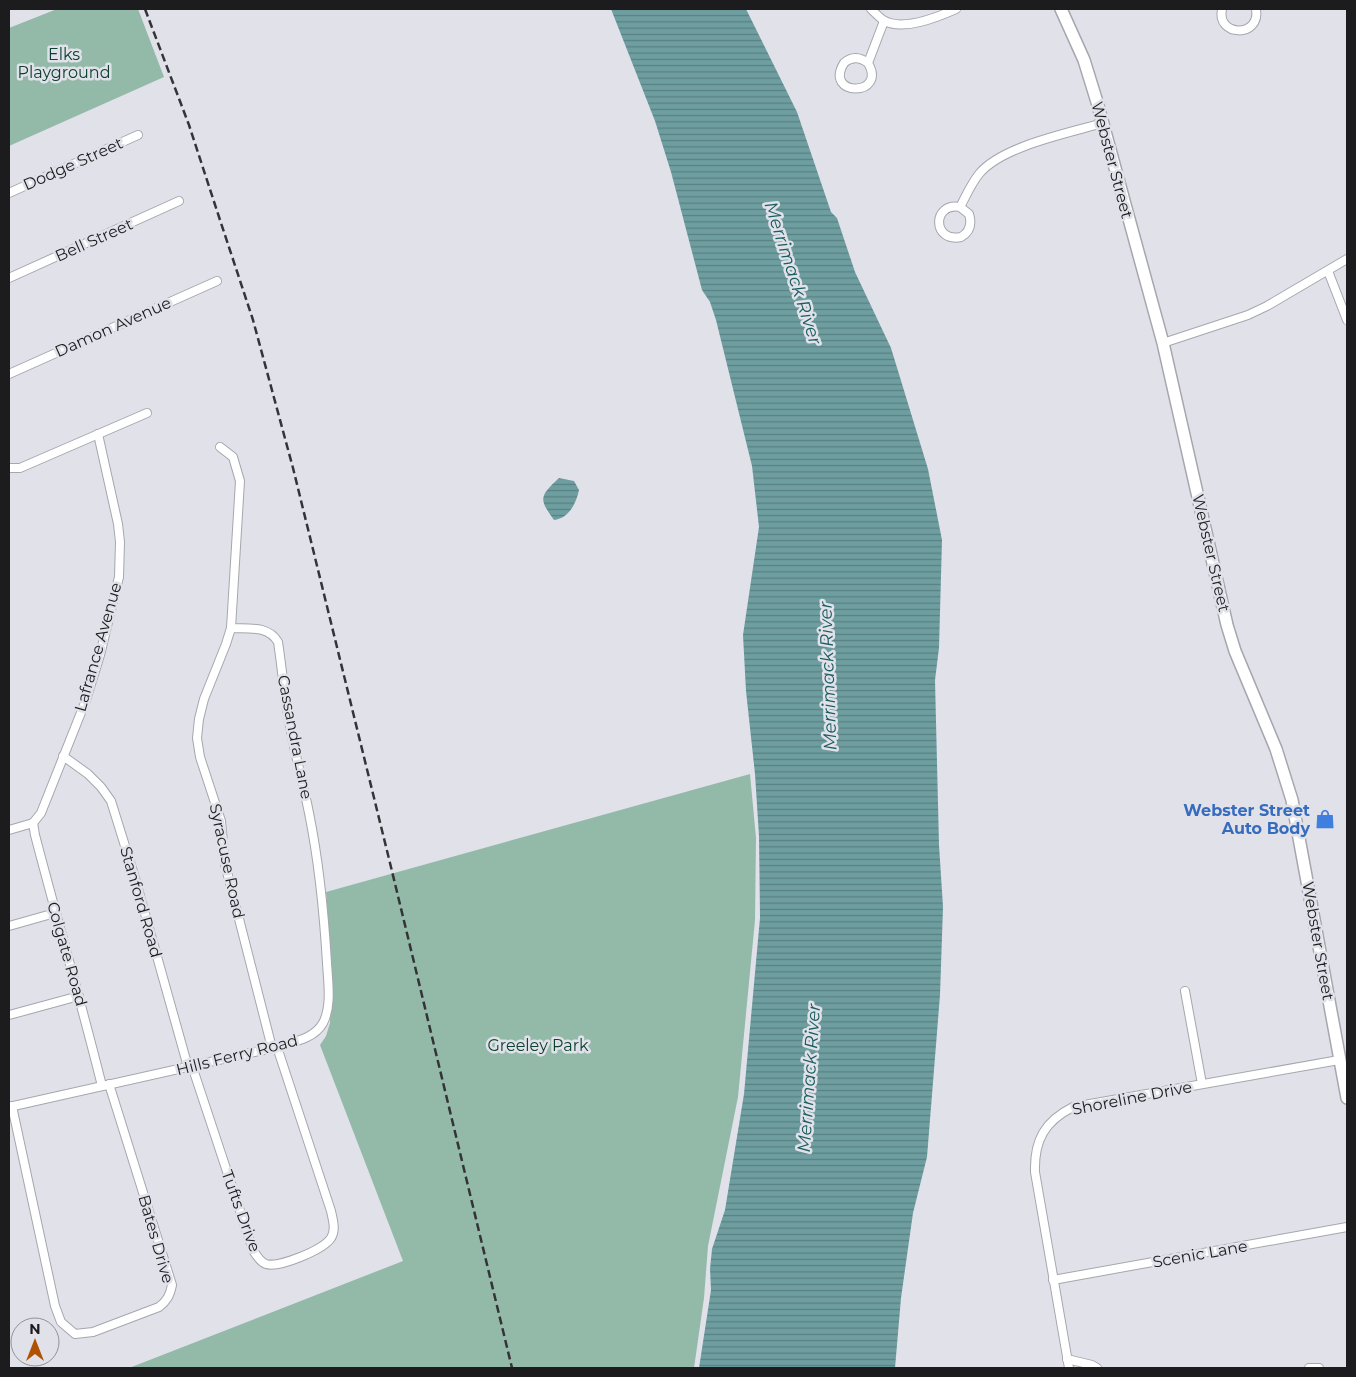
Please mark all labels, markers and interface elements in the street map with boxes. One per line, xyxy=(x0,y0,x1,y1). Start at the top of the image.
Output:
park label: Elks Playground xyxy=(18,45,110,82)
street label: Webster Street xyxy=(1087,100,1137,221)
street label: Dodge Street xyxy=(20,133,126,194)
water label: Merrimack River xyxy=(759,199,827,348)
street label: Bell Street xyxy=(52,214,136,266)
street label: Damon Avenue xyxy=(52,293,174,361)
street label: Webster Street xyxy=(1188,492,1234,614)
street label: Lafrance Avenue xyxy=(70,580,126,714)
water label: Merrimack River xyxy=(814,600,842,751)
street label: Cassandra Lane xyxy=(274,673,316,801)
place label: Webster Street Auto Body xyxy=(1183,801,1310,838)
street label: Syracuse Road xyxy=(206,802,248,920)
shop icon: Webster Street Auto Body xyxy=(1314,808,1336,830)
street label: Stanford Road xyxy=(116,844,166,960)
street label: Webster Street xyxy=(1298,880,1338,1002)
street label: Colgate Road xyxy=(43,900,91,1008)
water label: Merrimack River xyxy=(793,1002,825,1153)
street label: Hills Ferry Road xyxy=(174,1031,300,1079)
park label: Greeley Park xyxy=(487,1036,589,1055)
street label: Shoreline Drive xyxy=(1070,1077,1194,1119)
street label: Tufts Drive xyxy=(217,1168,265,1254)
street label: Bates Drive xyxy=(134,1193,178,1285)
street label: Scenic Lane xyxy=(1151,1236,1249,1272)
north arrow xyxy=(10,1317,60,1367)
text: N xyxy=(29,1320,41,1338)

